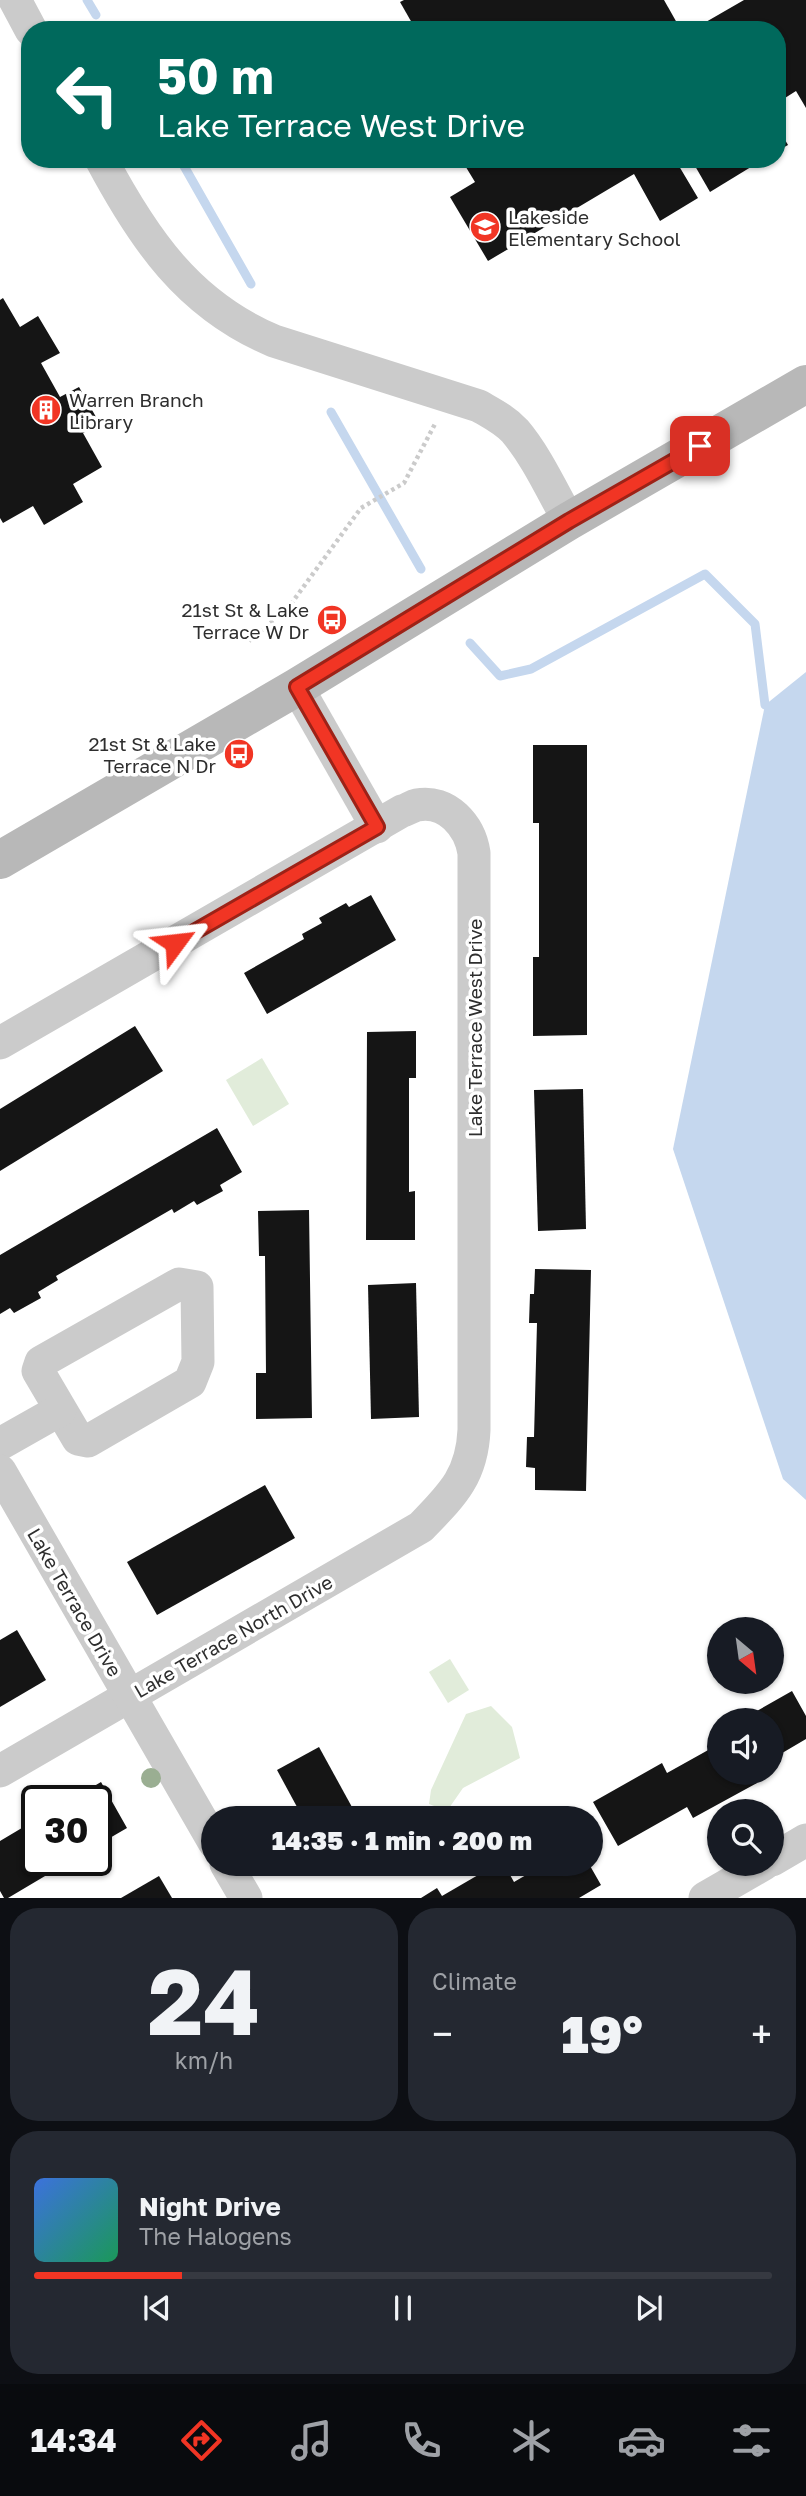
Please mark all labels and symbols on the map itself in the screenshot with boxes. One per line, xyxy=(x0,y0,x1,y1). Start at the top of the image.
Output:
place label: Lakeside Elementary School xyxy=(508,205,681,250)
school or university icon: Lakeside Elementary School xyxy=(468,210,502,244)
place label: Warren Branch Library xyxy=(69,388,204,433)
building icon: Warren Branch Library xyxy=(29,393,63,427)
pin xyxy=(670,416,730,476)
place label: 21st St & Lake Terrace W Dr xyxy=(182,598,310,643)
bus stop icon: 21st St & Lake Terrace W Dr xyxy=(315,603,349,637)
place label: 21st St & Lake Terrace N Dr xyxy=(89,732,217,777)
bus stop icon: 21st St & Lake Terrace N Dr xyxy=(222,737,256,771)
position arrow xyxy=(138,906,212,980)
street label: Lake Terrace West Drive xyxy=(463,919,486,1137)
street label: Lake Terrace Drive xyxy=(23,1524,127,1680)
street label: Lake Terrace North Drive xyxy=(130,1570,336,1702)
north arrow xyxy=(707,1617,784,1694)
speed limit sign: 30 xyxy=(21,1785,112,1876)

